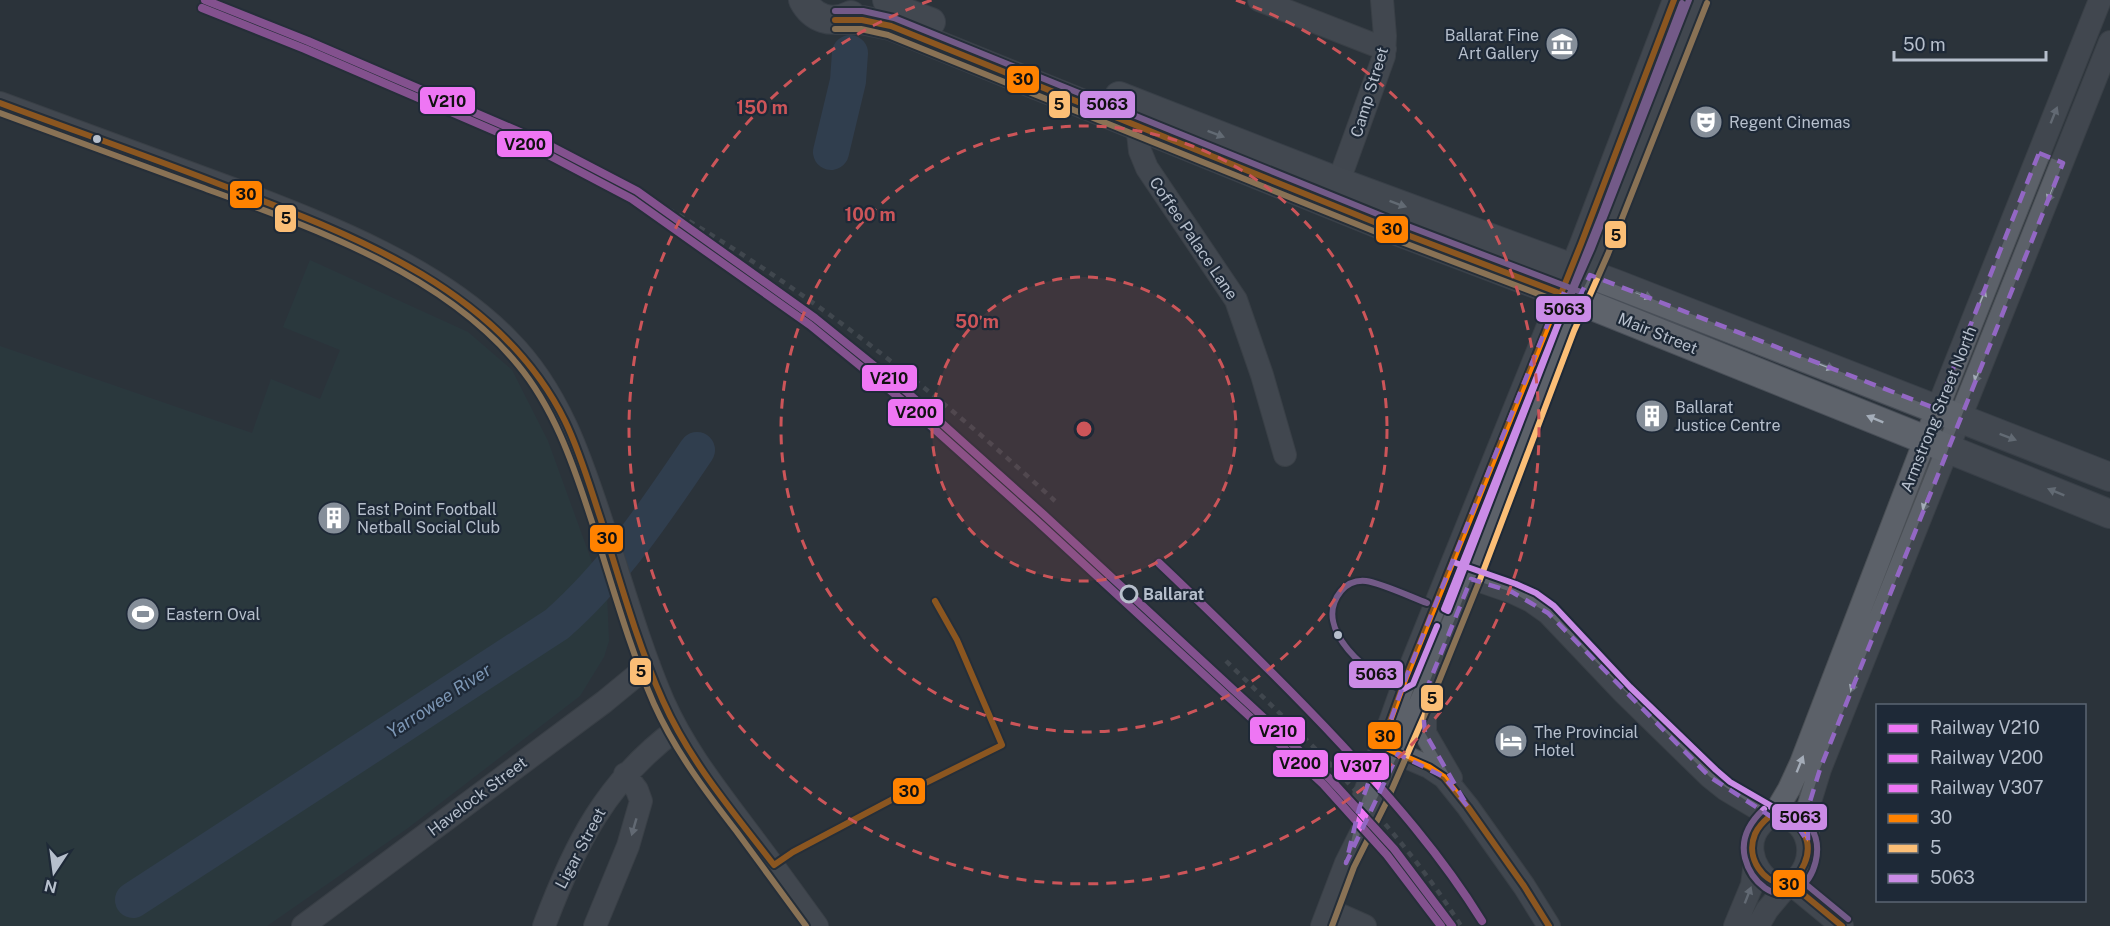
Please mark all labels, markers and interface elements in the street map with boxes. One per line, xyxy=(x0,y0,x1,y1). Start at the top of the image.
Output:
scale bar xyxy=(1894,24,2046,62)
place label: Ballarat Fine Art Gallery xyxy=(1445,26,1539,63)
museum icon: Ballarat Fine Art Gallery xyxy=(1544,26,1580,62)
text: 50 m xyxy=(1903,34,1946,55)
street label: Camp Street xyxy=(1347,45,1392,140)
line badge: 30 xyxy=(1006,65,1040,94)
text: 30 xyxy=(1013,70,1033,89)
line badge: V210 xyxy=(419,86,476,115)
line badge: 5 xyxy=(1048,90,1071,119)
line badge: 5063 xyxy=(1079,90,1136,119)
text: V210 xyxy=(428,92,466,111)
text: 5 xyxy=(1054,95,1065,114)
text: 5063 xyxy=(1086,95,1128,114)
text: 150 m xyxy=(736,97,788,118)
theatre icon: Regent Cinemas xyxy=(1688,104,1724,140)
one-way arrow xyxy=(2050,106,2060,124)
place label: Regent Cinemas xyxy=(1729,113,1850,132)
one-way arrow xyxy=(1208,129,1226,139)
line badge: V200 xyxy=(496,130,553,158)
unlabelled marker xyxy=(91,133,103,145)
text: V200 xyxy=(504,135,546,154)
street label: Coffee Palace Lane xyxy=(1145,173,1242,303)
line badge: 30 xyxy=(229,180,263,209)
text: 30 xyxy=(236,185,256,204)
one-way arrow xyxy=(2045,185,2055,203)
one-way arrow xyxy=(1390,199,1408,209)
line badge: 5 xyxy=(274,204,297,233)
text: 100 m xyxy=(844,204,896,225)
text: 5 xyxy=(281,209,292,228)
line badge: 30 xyxy=(1375,215,1409,244)
text: 30 xyxy=(1382,220,1402,239)
line badge: 5 xyxy=(1604,220,1627,249)
text: 5 xyxy=(1611,226,1622,245)
one-way arrow xyxy=(1978,287,1988,305)
one-way arrow xyxy=(1636,290,1654,300)
line badge: 5063 xyxy=(1535,295,1592,323)
text: 5063 xyxy=(1543,300,1585,319)
street label: Mair Street xyxy=(1615,309,1700,358)
text: 50 m xyxy=(955,311,999,332)
street label: Armstrong Street North xyxy=(1897,324,1980,495)
one-way arrow xyxy=(1817,362,1835,371)
line badge: V210 xyxy=(861,364,918,392)
one-way arrow xyxy=(1973,367,1983,385)
text: V210 xyxy=(870,369,908,388)
line badge: V200 xyxy=(887,398,944,427)
building icon: Ballarat Justice Centre xyxy=(1634,398,1670,434)
place label: Ballarat Justice Centre xyxy=(1675,398,1780,435)
text: V200 xyxy=(895,403,937,422)
one-way arrow xyxy=(1866,414,1884,423)
centre of rings xyxy=(1074,419,1094,439)
one-way arrow xyxy=(1999,432,2017,442)
one-way arrow xyxy=(2046,487,2064,497)
one-way arrow xyxy=(1921,494,1930,512)
building icon: East Point Football Netball Social Club xyxy=(316,500,352,536)
place label: East Point Football Netball Social Club xyxy=(357,500,500,537)
line badge: 30 xyxy=(589,524,624,553)
text: 30 xyxy=(597,529,617,548)
marker: Ballarat xyxy=(1120,585,1138,603)
place label: Ballarat xyxy=(1143,585,1204,604)
sports icon: Eastern Oval xyxy=(125,596,161,632)
place label: Eastern Oval xyxy=(166,605,260,624)
unlabelled marker xyxy=(1332,629,1344,641)
line badge: 5 xyxy=(629,657,652,686)
water label: Yarrowee River xyxy=(383,659,495,742)
line badge: 5063 xyxy=(1348,660,1404,689)
text: 5 xyxy=(636,662,647,681)
text: 5063 xyxy=(1355,665,1397,684)
one-way arrow xyxy=(1849,675,1858,693)
line badge: 5 xyxy=(1420,684,1444,712)
text: 5 xyxy=(1427,689,1438,708)
legend xyxy=(1876,704,2086,902)
line badge: V210 xyxy=(1249,716,1306,745)
text: Railway V210 xyxy=(1930,717,2040,738)
line badge: 30 xyxy=(1367,721,1402,750)
text: V210 xyxy=(1259,722,1297,741)
hotel icon: The Provincial Hotel xyxy=(1493,723,1529,759)
place label: The Provincial Hotel xyxy=(1534,723,1639,760)
text: 30 xyxy=(1375,727,1395,746)
text: Railway V200 xyxy=(1930,747,2043,768)
line badge: V200 xyxy=(1272,749,1329,778)
line badge: V307 xyxy=(1333,752,1390,781)
street label: Havelock Street xyxy=(424,753,531,840)
text: V200 xyxy=(1279,754,1321,773)
one-way arrow xyxy=(1796,755,1806,773)
text: V307 xyxy=(1340,757,1382,776)
line badge: 30 xyxy=(892,777,926,805)
text: Railway V307 xyxy=(1930,777,2043,798)
text: 30 xyxy=(899,782,919,801)
line badge: 5063 xyxy=(1771,803,1828,831)
street label: Ligar Street xyxy=(551,805,610,892)
text: 30 xyxy=(1930,807,1952,828)
text: 5063 xyxy=(1779,808,1821,827)
one-way arrow xyxy=(628,818,638,836)
text: 5 xyxy=(1930,837,1942,858)
north arrow xyxy=(24,842,84,902)
text: 5063 xyxy=(1930,867,1975,888)
line badge: 30 xyxy=(1772,869,1806,898)
text: N xyxy=(43,875,59,897)
text: 30 xyxy=(1779,875,1799,894)
one-way arrow xyxy=(1744,886,1753,904)

